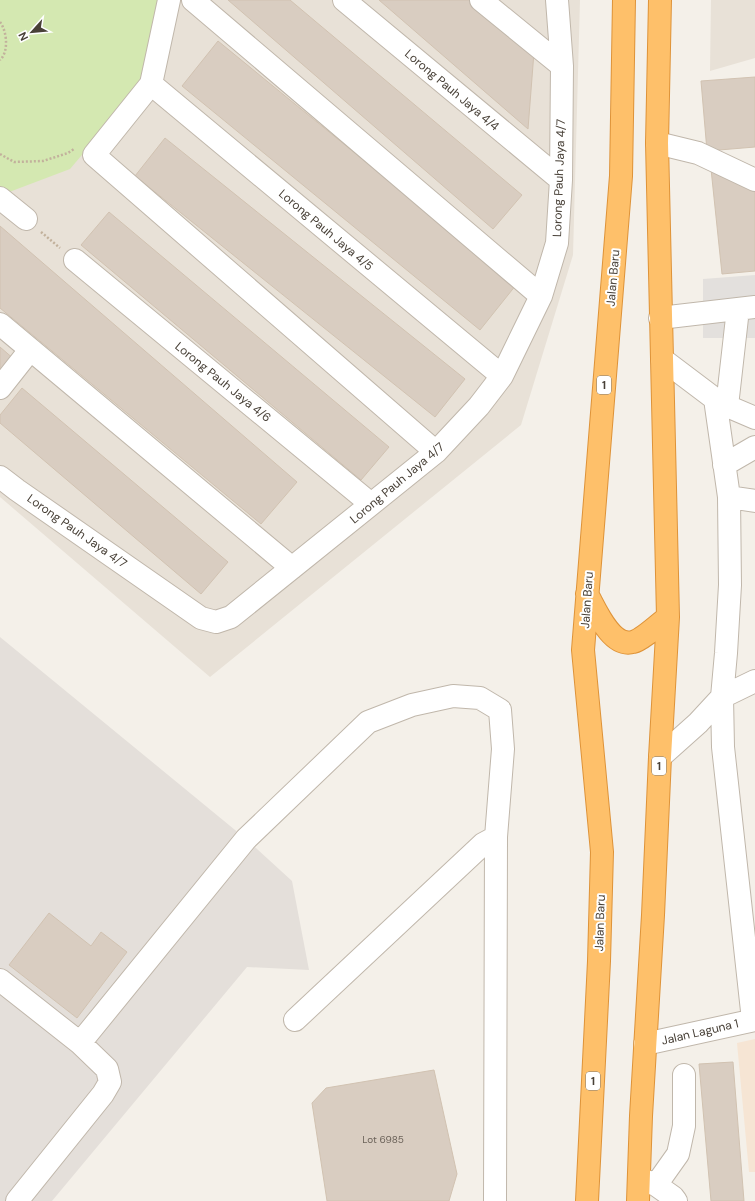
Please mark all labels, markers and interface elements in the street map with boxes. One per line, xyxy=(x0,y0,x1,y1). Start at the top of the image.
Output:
north arrow xyxy=(12,12,52,52)
text: N xyxy=(15,30,31,43)
street label: Lorong Pauh Jaya 4/4 xyxy=(402,46,502,134)
street label: Lorong Pauh Jaya 4/7 xyxy=(549,119,569,237)
street label: Lorong Pauh Jaya 4/5 xyxy=(275,186,377,274)
street label: Jalan Baru xyxy=(603,249,623,307)
street label: Lorong Pauh Jaya 4/6 xyxy=(172,338,274,426)
road number: 1 xyxy=(597,376,611,394)
street label: Lorong Pauh Jaya 4/7 xyxy=(347,439,447,527)
street label: Lorong Pauh Jaya 4/7 xyxy=(24,491,130,571)
street label: Jalan Baru xyxy=(577,571,597,629)
road number: 1 xyxy=(652,757,666,775)
street label: Jalan Baru xyxy=(591,894,609,952)
street label: Jalan Laguna 1 xyxy=(660,1015,740,1049)
road number: 1 xyxy=(586,1072,600,1090)
house number: Lot 6985 xyxy=(362,1133,404,1146)

